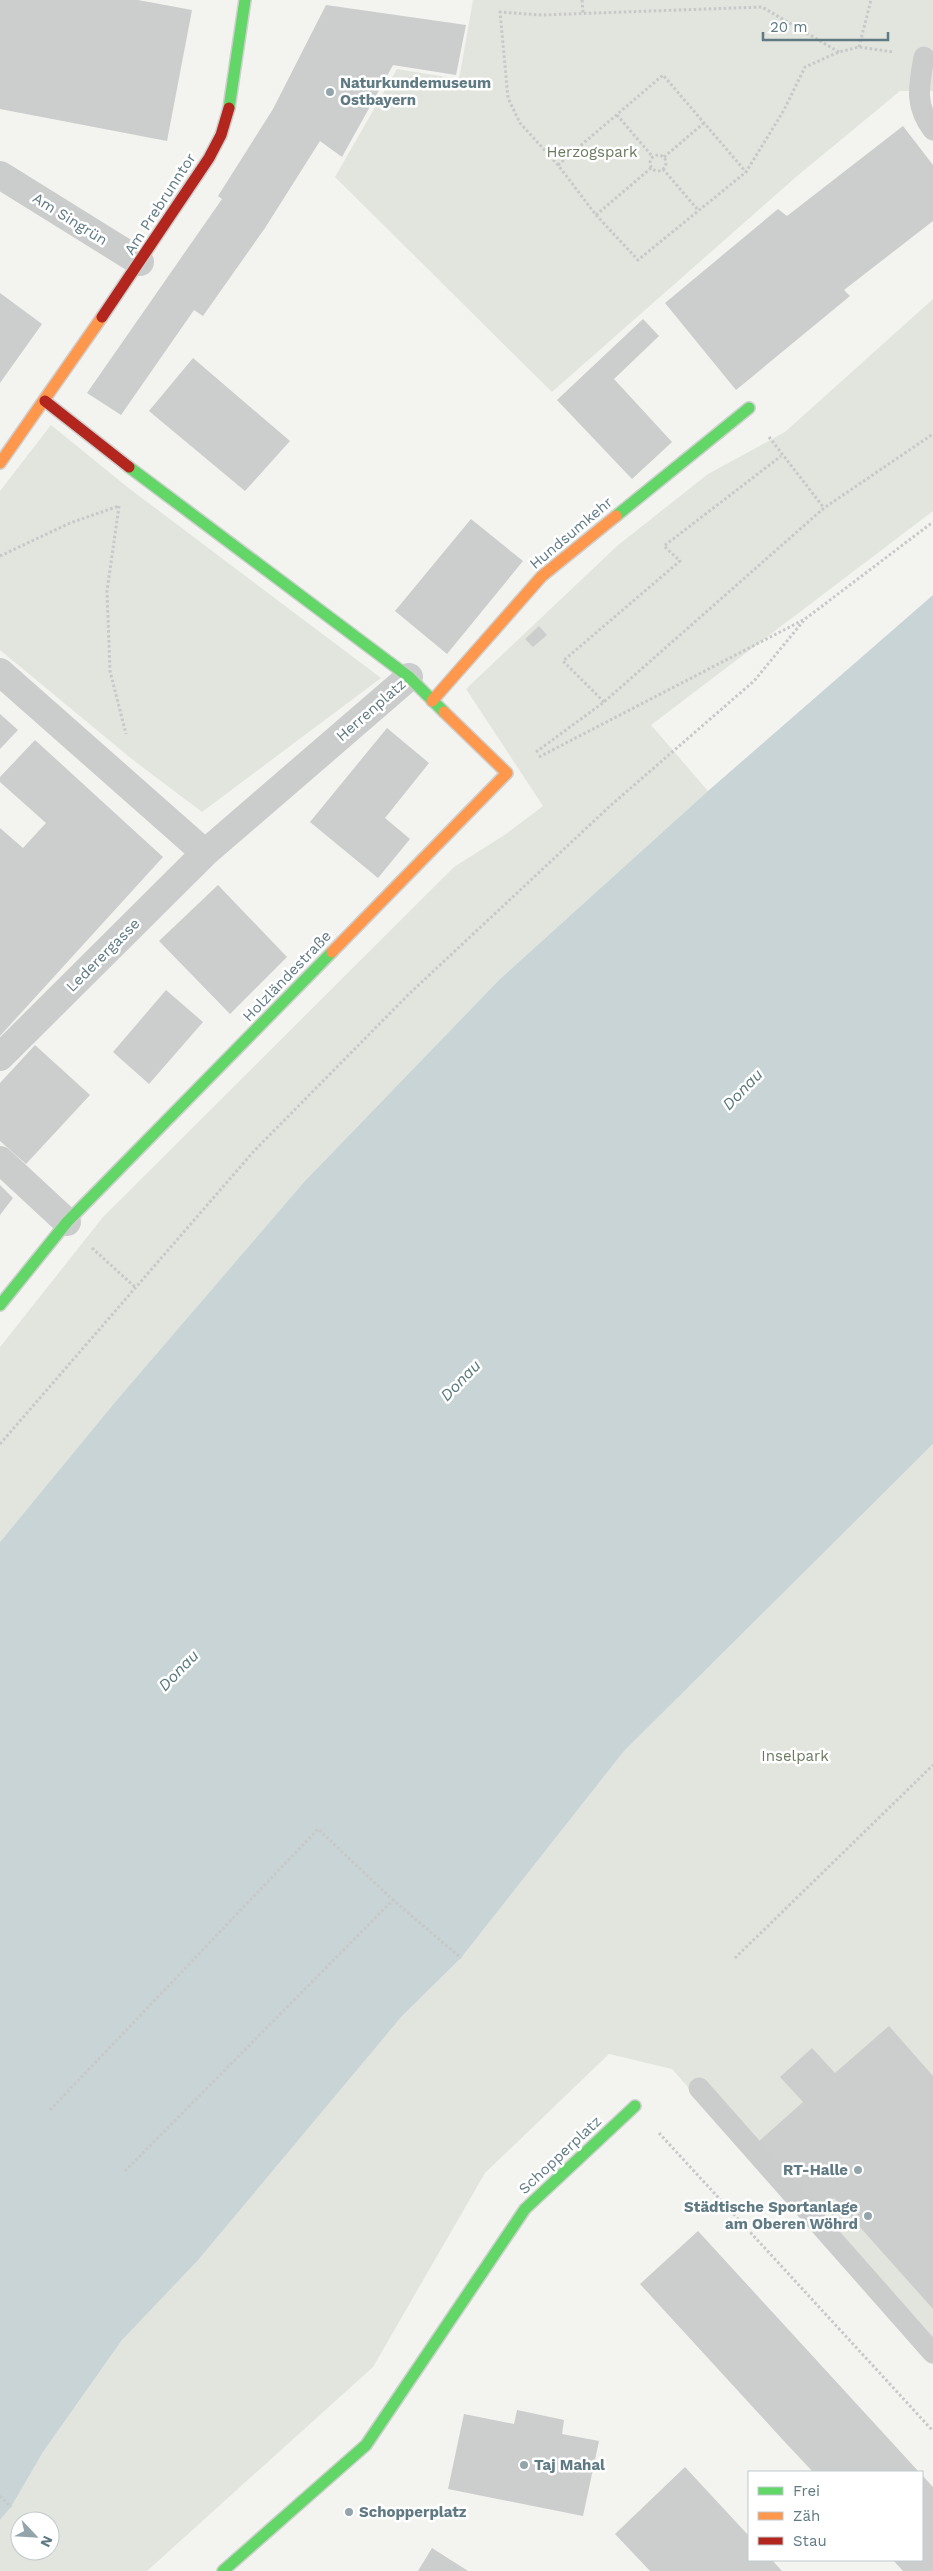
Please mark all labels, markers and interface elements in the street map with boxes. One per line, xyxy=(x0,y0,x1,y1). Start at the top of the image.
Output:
scale bar xyxy=(763,10,888,42)
text: 20 m xyxy=(770,18,808,36)
place label: Naturkundemuseum Ostbayern xyxy=(340,74,491,109)
marker: Naturkundemuseum Ostbayern xyxy=(324,86,336,98)
park label: Herzogspark xyxy=(547,143,638,161)
street label: Am Prebrunntor xyxy=(120,150,200,258)
street label: Am Singrün xyxy=(29,189,111,249)
street label: Hundsumkehr xyxy=(526,493,616,573)
street label: Herrenplatz xyxy=(333,675,409,745)
street label: Lederergasse xyxy=(62,914,144,996)
street label: Holzländestraße xyxy=(239,927,335,1025)
water label: Donau xyxy=(718,1065,767,1114)
water label: Donau xyxy=(436,1356,485,1405)
water label: Donau xyxy=(154,1646,203,1695)
park label: Inselpark xyxy=(761,1747,829,1765)
street label: Schopperplatz xyxy=(515,2112,605,2198)
place label: RT-Halle xyxy=(783,2161,848,2179)
marker: RT-Halle xyxy=(852,2164,864,2176)
place label: Städtische Sportanlage am Oberen Wöhrd xyxy=(684,2198,858,2233)
marker: Städtische Sportanlage am Oberen Wöhrd xyxy=(862,2210,874,2222)
place label: Taj Mahal xyxy=(534,2456,605,2474)
marker: Taj Mahal xyxy=(518,2459,530,2471)
legend xyxy=(748,2471,923,2561)
text: Frei xyxy=(793,2482,820,2500)
place label: Schopperplatz xyxy=(359,2503,467,2521)
marker: Schopperplatz xyxy=(343,2506,355,2518)
text: Zäh xyxy=(793,2507,820,2525)
north arrow xyxy=(10,2511,60,2561)
text: Stau xyxy=(793,2532,827,2550)
text: N xyxy=(37,2533,56,2550)

